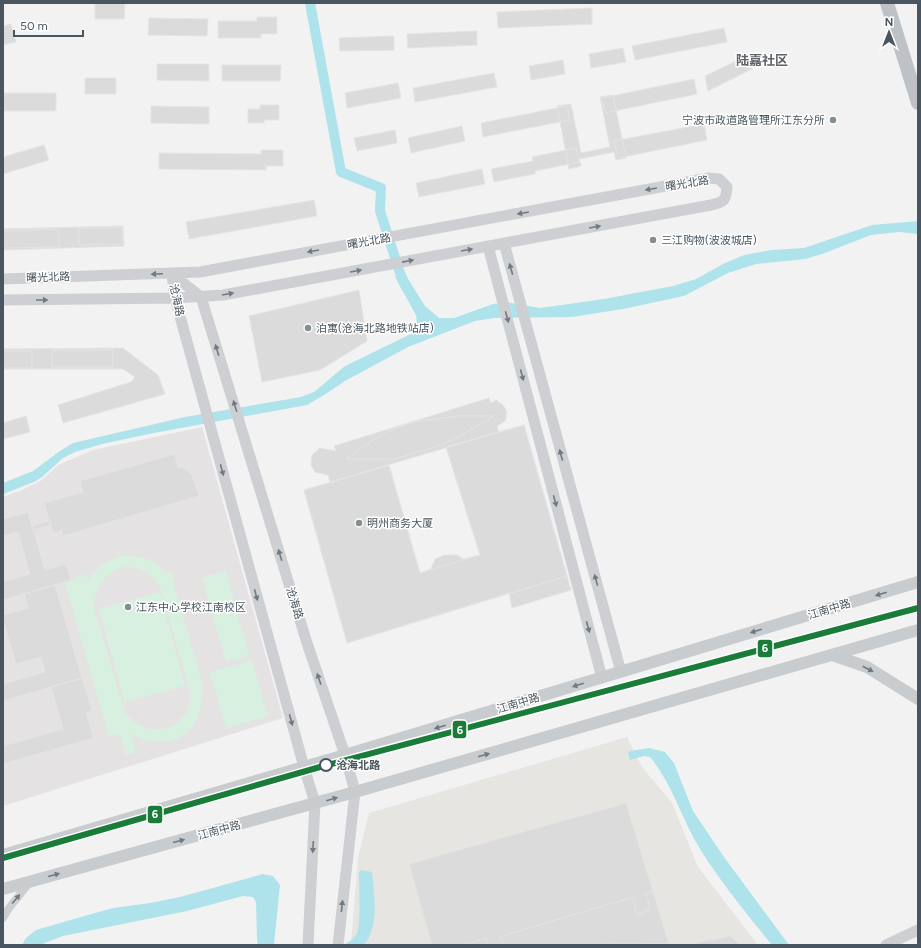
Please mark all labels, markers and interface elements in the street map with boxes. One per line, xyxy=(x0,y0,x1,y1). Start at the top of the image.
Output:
scale bar xyxy=(14,12,83,38)
north arrow xyxy=(869,12,909,52)
text: N xyxy=(885,16,893,29)
text: 50 m xyxy=(20,19,48,33)
district label: 陆嘉社区 xyxy=(736,53,788,68)
place label: 宁波市政道路管理所江东分所 xyxy=(682,114,825,127)
marker: 宁波市政道路管理所江东分所 xyxy=(828,115,838,125)
street label: 曙光北路 xyxy=(664,174,710,193)
one-way arrow xyxy=(645,186,657,192)
one-way arrow xyxy=(517,210,529,216)
one-way arrow xyxy=(589,223,601,229)
street label: 曙光北路 xyxy=(346,231,392,252)
place label: 三江购物(波波城店) xyxy=(661,234,757,247)
marker: 三江购物(波波城店) xyxy=(648,235,658,245)
one-way arrow xyxy=(461,247,473,253)
one-way arrow xyxy=(307,249,319,255)
one-way arrow xyxy=(402,258,414,264)
one-way arrow xyxy=(508,262,514,274)
one-way arrow xyxy=(350,267,362,273)
street label: 曙光北路 xyxy=(26,270,70,285)
one-way arrow xyxy=(151,271,163,278)
street label: 沧海路 xyxy=(167,283,186,318)
one-way arrow xyxy=(222,291,234,297)
one-way arrow xyxy=(36,297,49,303)
one-way arrow xyxy=(504,311,510,324)
place label: 泊寓(沧海北路地铁站店) xyxy=(316,322,434,335)
marker: 泊寓(沧海北路地铁站店) xyxy=(303,323,313,333)
one-way arrow xyxy=(214,343,220,355)
one-way arrow xyxy=(519,370,525,382)
one-way arrow xyxy=(232,400,238,412)
one-way arrow xyxy=(558,449,564,461)
one-way arrow xyxy=(219,464,225,476)
one-way arrow xyxy=(552,495,558,507)
place label: 明州商务大厦 xyxy=(367,517,433,530)
marker: 明州商务大厦 xyxy=(354,518,364,528)
one-way arrow xyxy=(277,548,283,560)
one-way arrow xyxy=(592,574,598,587)
street label: 沧海路 xyxy=(283,585,306,621)
one-way arrow xyxy=(254,589,260,601)
one-way arrow xyxy=(874,591,886,597)
street label: 江南中路 xyxy=(806,597,852,622)
place label: 江东中心学校江南校区 xyxy=(136,601,246,614)
marker: 江东中心学校江南校区 xyxy=(123,602,133,612)
one-way arrow xyxy=(585,621,591,633)
one-way arrow xyxy=(750,628,762,634)
line badge: 6 xyxy=(757,639,773,658)
text: 6 xyxy=(762,642,769,655)
one-way arrow xyxy=(863,666,874,672)
one-way arrow xyxy=(316,672,322,684)
one-way arrow xyxy=(572,682,584,688)
street label: 江南中路 xyxy=(495,691,541,716)
one-way arrow xyxy=(288,715,294,727)
line badge: 6 xyxy=(452,720,467,739)
one-way arrow xyxy=(434,724,446,730)
text: 6 xyxy=(457,724,464,737)
one-way arrow xyxy=(478,752,490,758)
marker: 沧海北路 xyxy=(319,758,333,772)
place label: 沧海北路 xyxy=(336,759,381,772)
one-way arrow xyxy=(326,796,338,802)
line badge: 6 xyxy=(147,805,163,824)
text: 6 xyxy=(152,808,159,821)
street label: 江南中路 xyxy=(196,819,242,842)
one-way arrow xyxy=(174,838,186,844)
one-way arrow xyxy=(309,841,316,853)
one-way arrow xyxy=(48,872,60,878)
one-way arrow xyxy=(12,894,21,905)
one-way arrow xyxy=(339,900,345,912)

